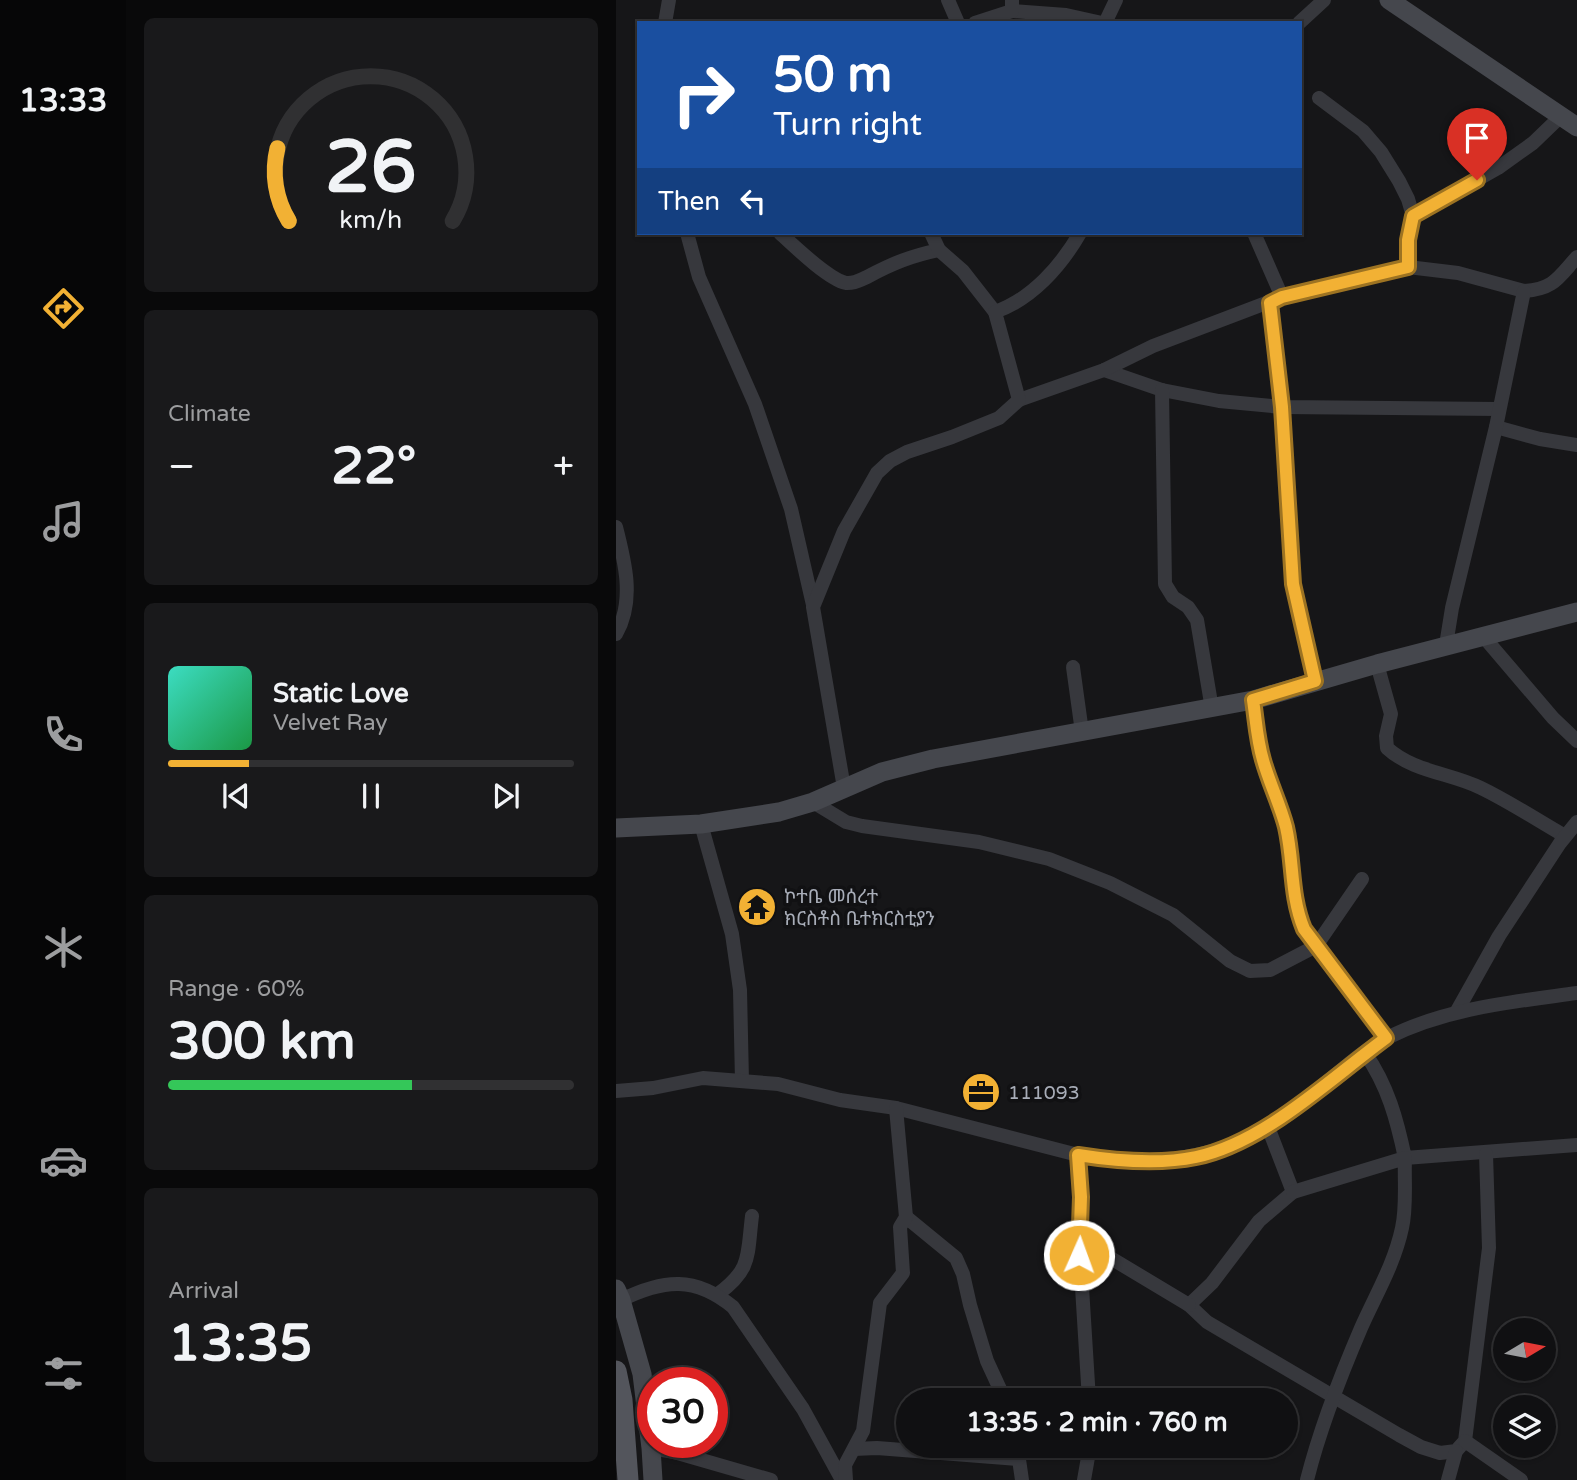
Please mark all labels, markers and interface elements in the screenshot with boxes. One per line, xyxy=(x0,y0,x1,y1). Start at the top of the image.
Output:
text: 50 m xyxy=(773,46,892,105)
icon: right xyxy=(658,49,749,140)
text: 13:33 xyxy=(19,82,107,120)
text: Turn right xyxy=(773,106,922,144)
pin xyxy=(1447,108,1507,180)
icon: arrive xyxy=(1458,119,1496,157)
text: 26 xyxy=(325,125,417,213)
icon: left xyxy=(734,182,772,220)
text: Then xyxy=(658,186,720,217)
text: km/h xyxy=(340,205,402,235)
icon: directions xyxy=(39,284,88,333)
text: Climate xyxy=(168,400,251,428)
text: 22° xyxy=(331,435,416,498)
text: − xyxy=(168,444,195,490)
text: + xyxy=(553,444,574,490)
icon: music xyxy=(39,497,88,546)
text: Static Love xyxy=(273,678,409,709)
text: Velvet Ray xyxy=(273,709,388,737)
icon: phone xyxy=(39,710,88,759)
icon: previous xyxy=(217,777,255,815)
icon: pause xyxy=(352,777,390,815)
icon: next xyxy=(487,777,525,815)
temple icon: ኮተቤ መሰረተ ክርስቶስ ቤተክርስቲያን xyxy=(736,886,778,928)
place label: ኮተቤ መሰረተ ክርስቶስ ቤተክርስቲያን xyxy=(784,886,935,930)
icon: climate xyxy=(39,923,88,972)
text: Range · 60% xyxy=(168,975,304,1003)
text: 300 km xyxy=(168,1010,356,1073)
office icon: 111093 xyxy=(960,1071,1002,1113)
place label: 111093 xyxy=(1008,1082,1080,1104)
icon: car xyxy=(39,1136,88,1185)
position arrow xyxy=(1042,1218,1116,1292)
text: Arrival xyxy=(168,1277,239,1305)
text: 13:35 xyxy=(168,1312,312,1375)
north arrow xyxy=(1493,1318,1556,1381)
map controls xyxy=(1493,1318,1556,1458)
icon: filters xyxy=(39,1349,88,1398)
speed limit sign: 30 xyxy=(637,1367,728,1458)
button: layers xyxy=(1493,1395,1556,1458)
text: 13:35 · 2 min · 760 m xyxy=(966,1407,1228,1438)

